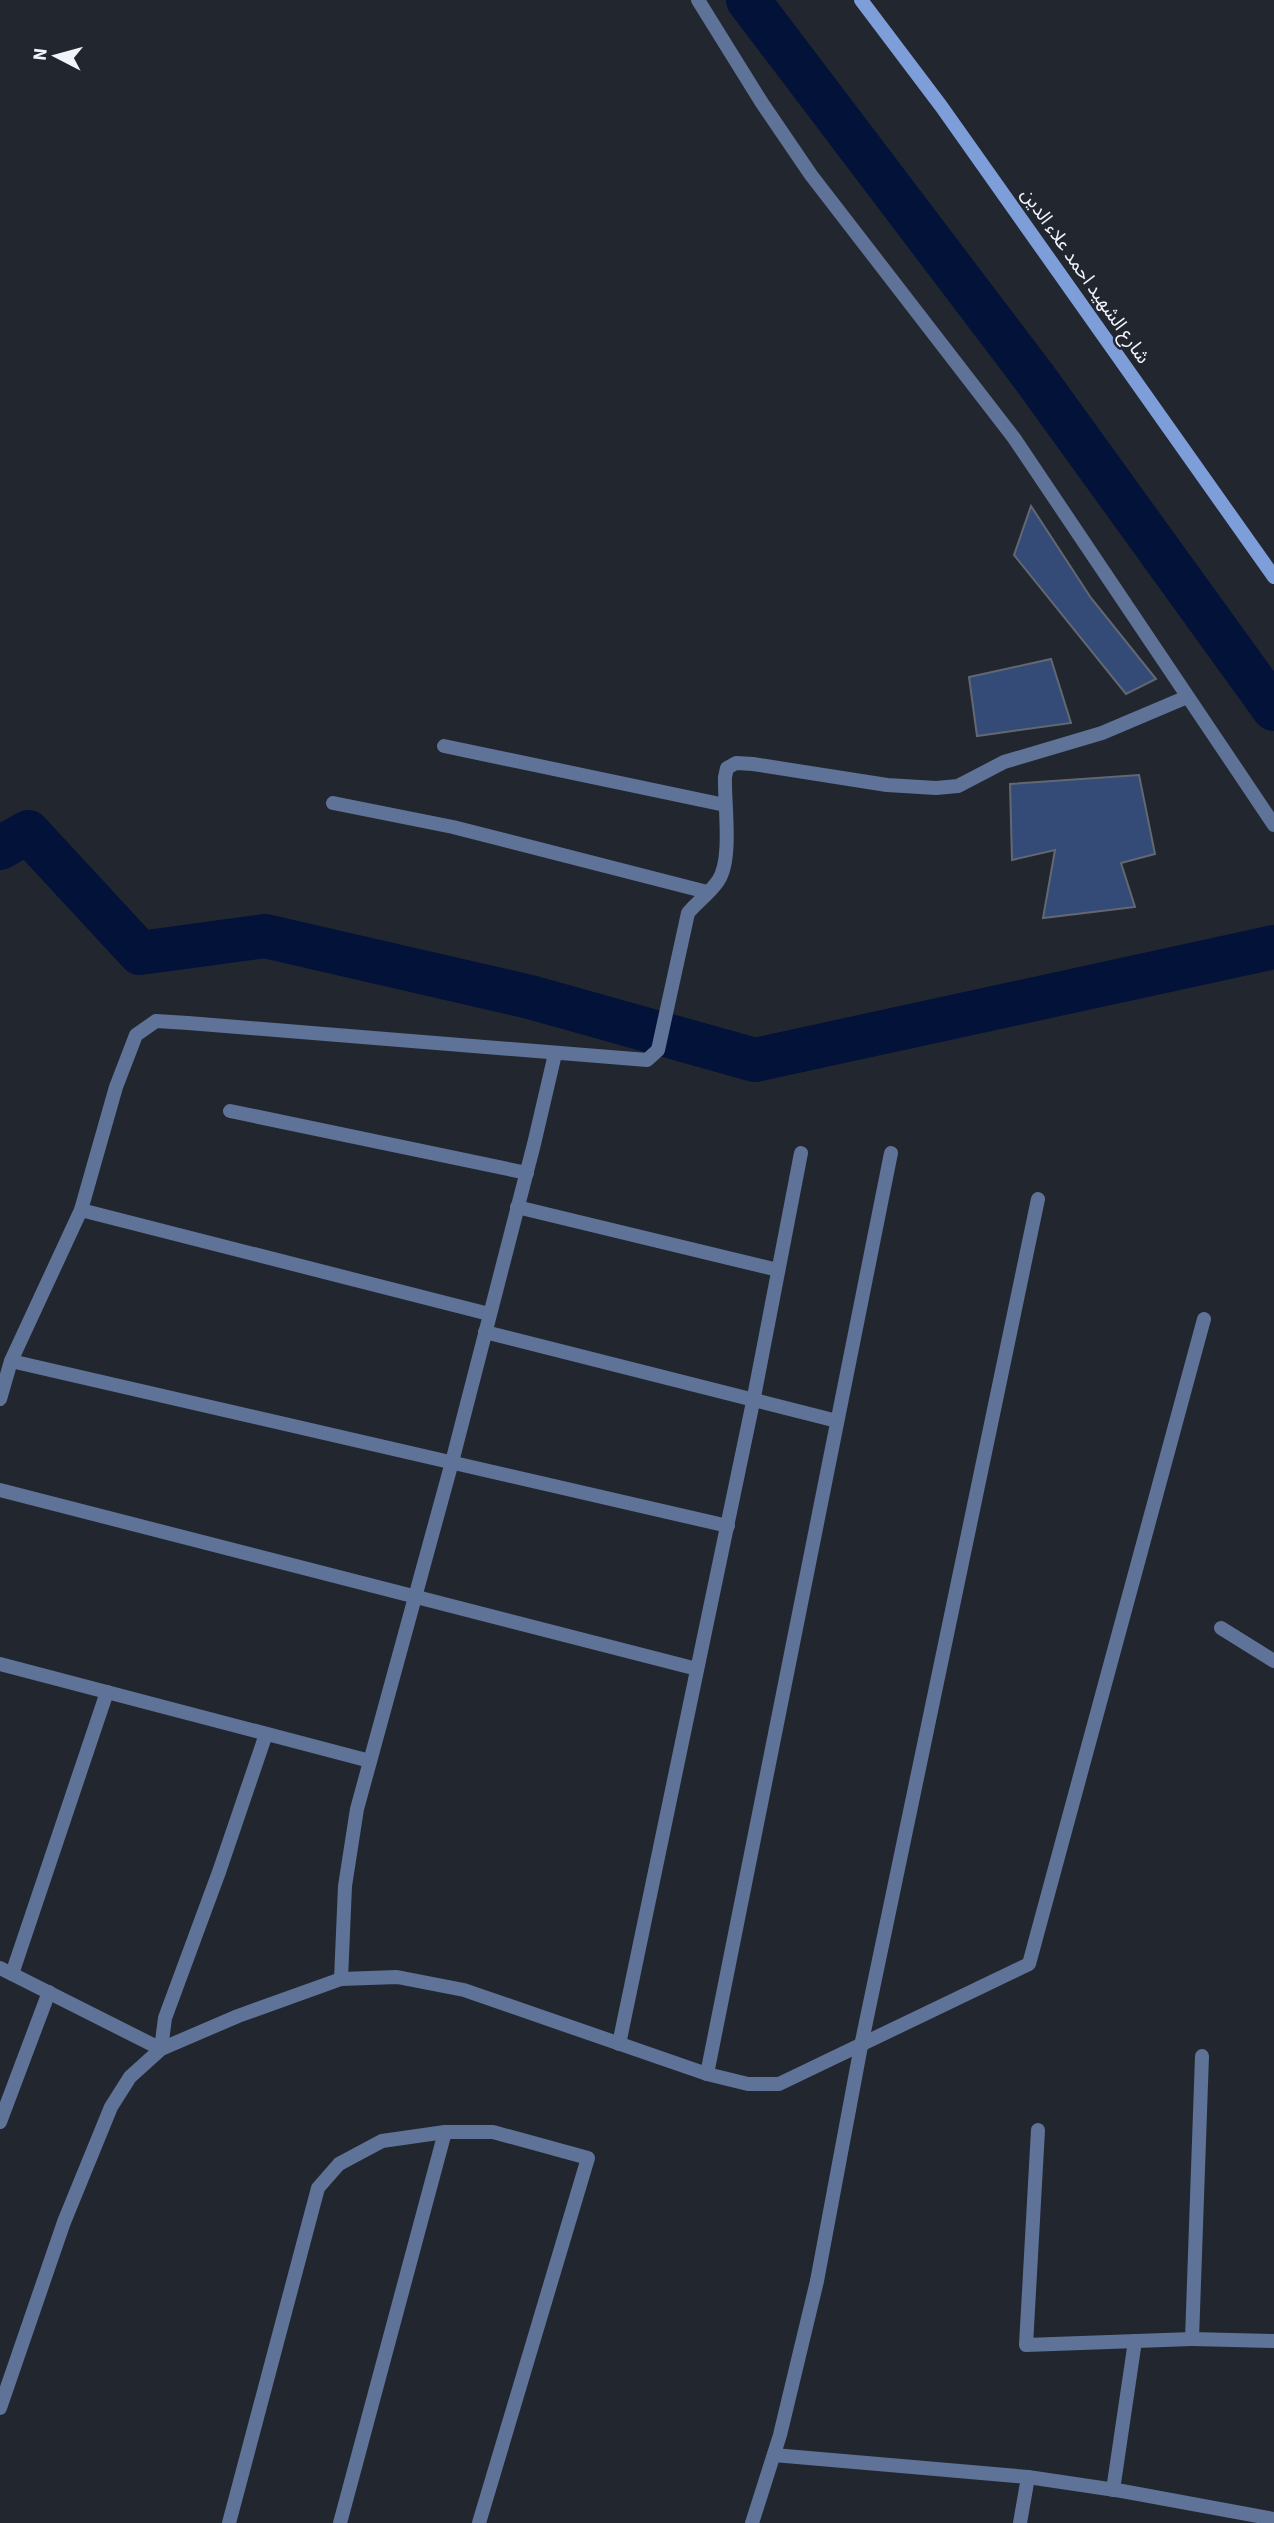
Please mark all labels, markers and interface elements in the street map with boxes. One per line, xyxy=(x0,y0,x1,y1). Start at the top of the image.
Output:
north arrow xyxy=(21,21,91,91)
text: N xyxy=(26,47,55,62)
street label: شارع الشهيد احمد علاء الدين xyxy=(1014,183,1156,369)

